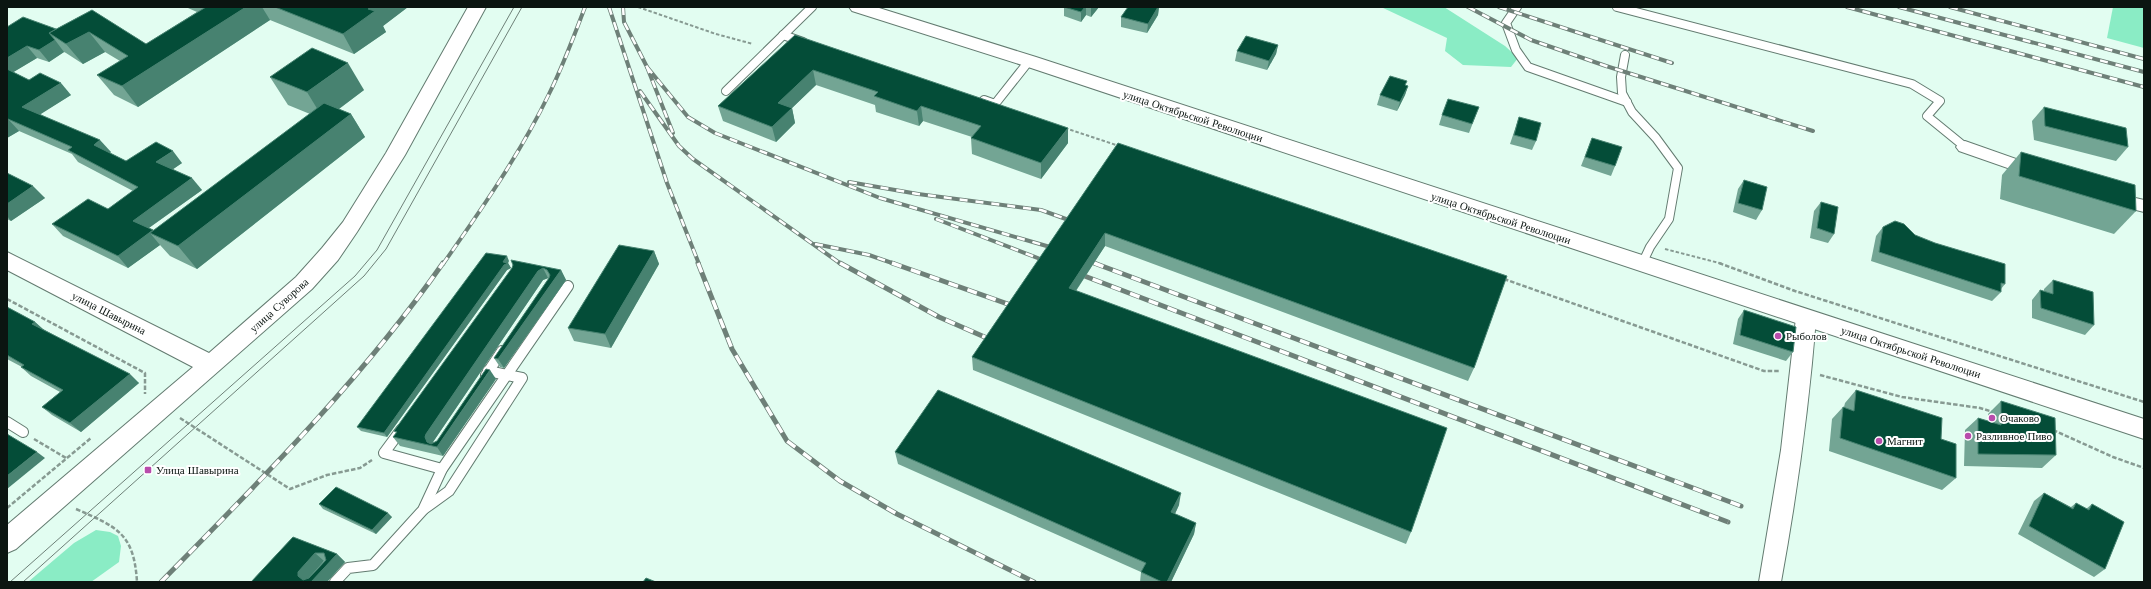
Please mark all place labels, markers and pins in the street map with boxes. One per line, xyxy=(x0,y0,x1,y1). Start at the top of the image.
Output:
place label: Рыболов xyxy=(1786,329,1827,343)
marker: Рыболов xyxy=(1773,331,1783,341)
place label: Очаково xyxy=(2000,411,2040,425)
marker: Очаково xyxy=(1987,413,1997,423)
place label: Разливное Пиво xyxy=(1976,429,2052,443)
marker: Разливное Пиво xyxy=(1963,431,1973,441)
place label: Магнит xyxy=(1887,434,1923,448)
marker: Магнит xyxy=(1874,436,1884,446)
place label: Улица Шавырина xyxy=(156,463,239,477)
marker: Улица Шавырина xyxy=(143,465,153,475)

